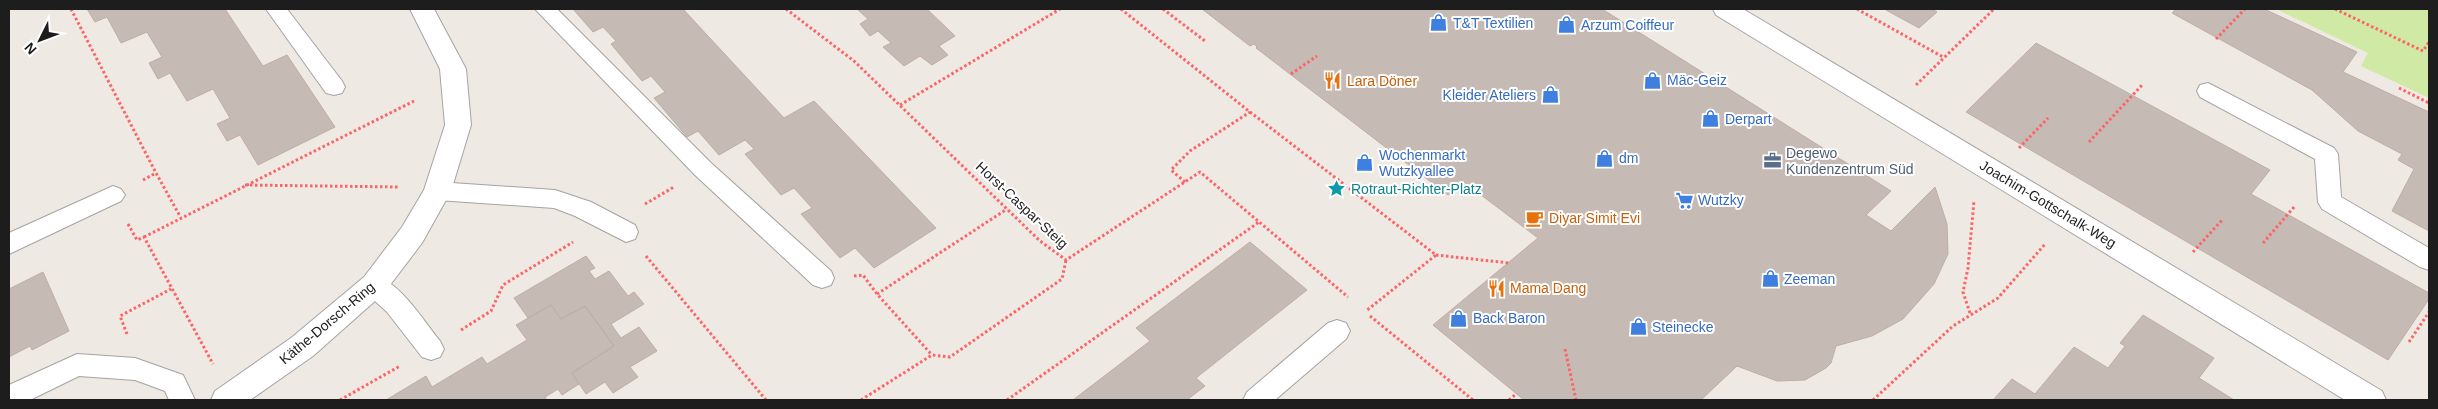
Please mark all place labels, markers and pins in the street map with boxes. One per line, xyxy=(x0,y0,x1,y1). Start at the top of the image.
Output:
shop icon: T&T Textilien xyxy=(1429,13,1449,33)
place label: T&T Textilien xyxy=(1453,15,1533,31)
shop icon: Arzum Coiffeur xyxy=(1557,15,1577,35)
place label: Arzum Coiffeur xyxy=(1581,17,1674,33)
shop icon: Mäc-Geiz xyxy=(1643,70,1663,90)
restaurant icon: Lara Döner xyxy=(1323,71,1343,91)
place label: Mäc-Geiz xyxy=(1667,72,1727,88)
place label: Lara Döner xyxy=(1347,73,1417,89)
shop icon: Kleider Ateliers xyxy=(1540,85,1560,105)
place label: Kleider Ateliers xyxy=(1443,87,1536,103)
shop icon: Derpart xyxy=(1701,109,1721,129)
place label: Derpart xyxy=(1725,111,1772,127)
place label: Degewo Kundenzentrum Süd xyxy=(1786,145,1914,177)
place label: Wochenmarkt Wutzkyallee xyxy=(1379,147,1465,179)
shop icon: dm xyxy=(1595,148,1615,168)
place label: dm xyxy=(1619,150,1638,166)
office icon: Degewo Kundenzentrum Süd xyxy=(1762,151,1782,171)
shop icon: Wochenmarkt Wutzkyallee xyxy=(1355,153,1375,173)
place icon: Rotraut-Richter-Platz xyxy=(1327,179,1347,199)
place label: Rotraut-Richter-Platz xyxy=(1351,181,1482,197)
supermarket icon: Wutzky xyxy=(1674,190,1694,210)
place label: Wutzky xyxy=(1698,192,1744,208)
cafe icon: Diyar Simit Evi xyxy=(1525,208,1545,228)
place label: Diyar Simit Evi xyxy=(1549,210,1640,226)
shop icon: Zeeman xyxy=(1760,269,1780,289)
place label: Zeeman xyxy=(1784,271,1835,287)
restaurant icon: Mama Dang xyxy=(1486,278,1506,298)
place label: Mama Dang xyxy=(1510,280,1586,296)
shop icon: Back Baron xyxy=(1449,308,1469,328)
place label: Back Baron xyxy=(1473,310,1545,326)
shop icon: Steinecke xyxy=(1628,317,1648,337)
place label: Steinecke xyxy=(1652,319,1714,335)

